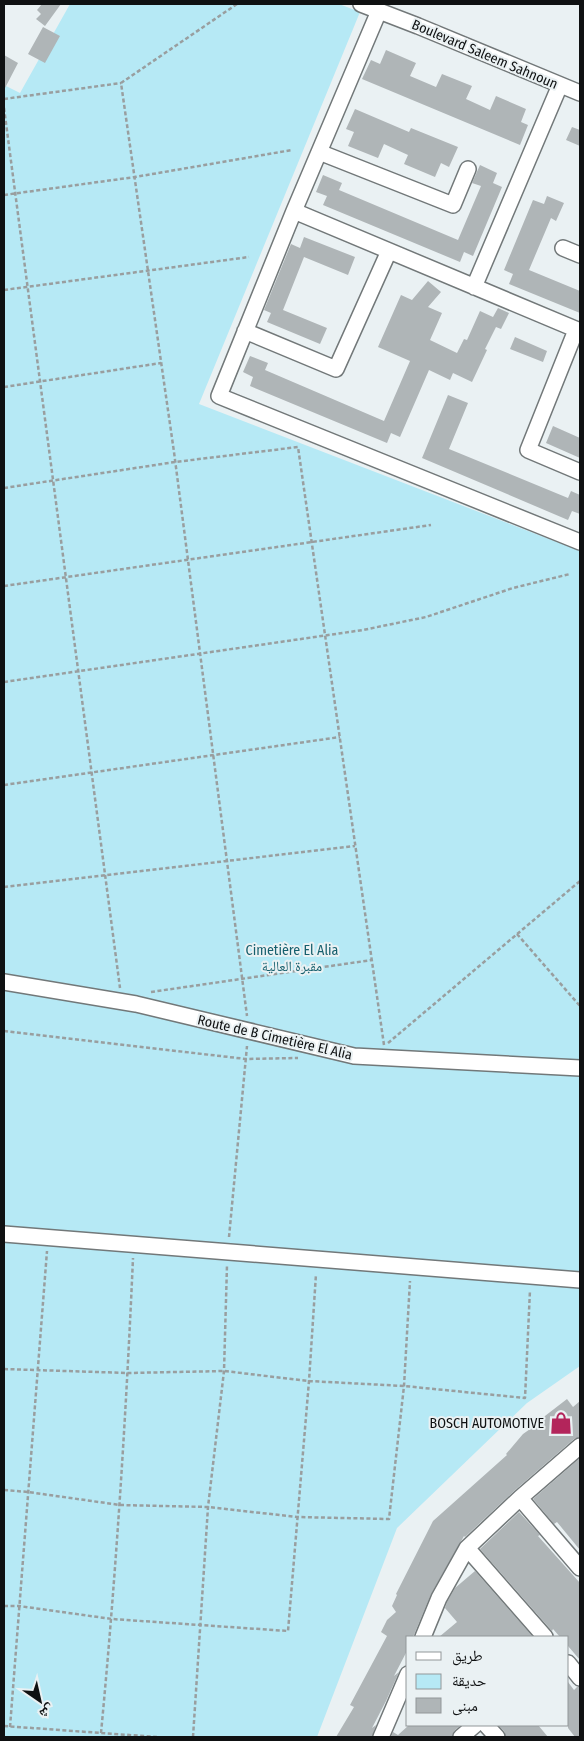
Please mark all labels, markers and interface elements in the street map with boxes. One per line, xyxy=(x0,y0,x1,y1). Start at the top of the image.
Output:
street label: Boulevard Saleem Sahnoun xyxy=(409,16,560,93)
park label: Cimetière El Alia مقبرة العالية xyxy=(246,942,339,975)
street label: Route de B Cimetière El Alia xyxy=(196,1011,354,1064)
shop icon: BOSCH AUTOMOTIVE xyxy=(548,1410,574,1436)
place label: BOSCH AUTOMOTIVE xyxy=(430,1415,544,1432)
legend xyxy=(406,1636,569,1726)
text: طريق xyxy=(452,1647,483,1666)
text: حديقة xyxy=(452,1672,487,1690)
north arrow xyxy=(15,1676,65,1726)
text: مبنى xyxy=(452,1697,478,1716)
text: ش xyxy=(36,1700,58,1723)

